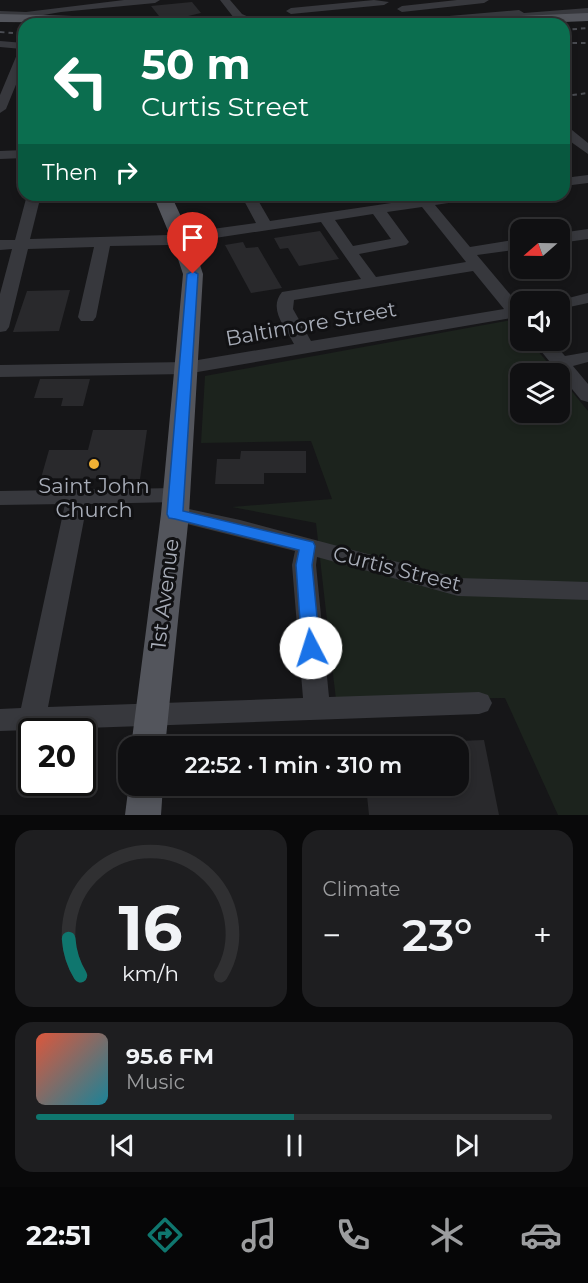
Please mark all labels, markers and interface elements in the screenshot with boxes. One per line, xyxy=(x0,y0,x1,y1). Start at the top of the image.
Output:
text: 50 m xyxy=(141,38,250,90)
icon: left xyxy=(42,42,120,120)
text: Curtis Street xyxy=(141,90,309,123)
icon: right xyxy=(110,156,143,189)
text: Then xyxy=(42,159,98,186)
pin xyxy=(167,212,218,274)
north arrow xyxy=(510,219,570,279)
map controls xyxy=(510,219,570,423)
icon: arrive xyxy=(176,221,209,254)
button: sound xyxy=(510,291,570,351)
street label: Baltimore Street xyxy=(223,296,398,351)
button: layers xyxy=(510,363,570,423)
marker: Saint John Church xyxy=(87,457,101,471)
place label: Saint John Church xyxy=(38,473,150,522)
street label: 1st Avenue xyxy=(145,537,184,651)
street label: Curtis Street xyxy=(331,541,464,596)
position arrow xyxy=(279,616,343,680)
speed limit sign: 20 xyxy=(18,718,96,796)
text: 22:52 · 1 min · 310 m xyxy=(185,752,402,779)
text: Climate xyxy=(323,877,400,901)
text: 16 xyxy=(119,890,183,966)
text: 23° xyxy=(402,907,473,962)
text: − xyxy=(323,915,341,955)
text: + xyxy=(533,915,552,955)
text: km/h xyxy=(122,960,179,986)
text: 95.6 FM xyxy=(126,1043,214,1070)
text: Music xyxy=(126,1070,185,1094)
icon: previous xyxy=(106,1129,139,1162)
icon: pause xyxy=(278,1129,311,1162)
icon: next xyxy=(450,1129,483,1162)
icon: directions xyxy=(144,1214,186,1256)
icon: music xyxy=(238,1214,280,1256)
icon: phone xyxy=(332,1214,374,1256)
icon: climate xyxy=(426,1214,468,1256)
icon: car xyxy=(520,1214,562,1256)
text: 22:51 xyxy=(26,1219,92,1252)

